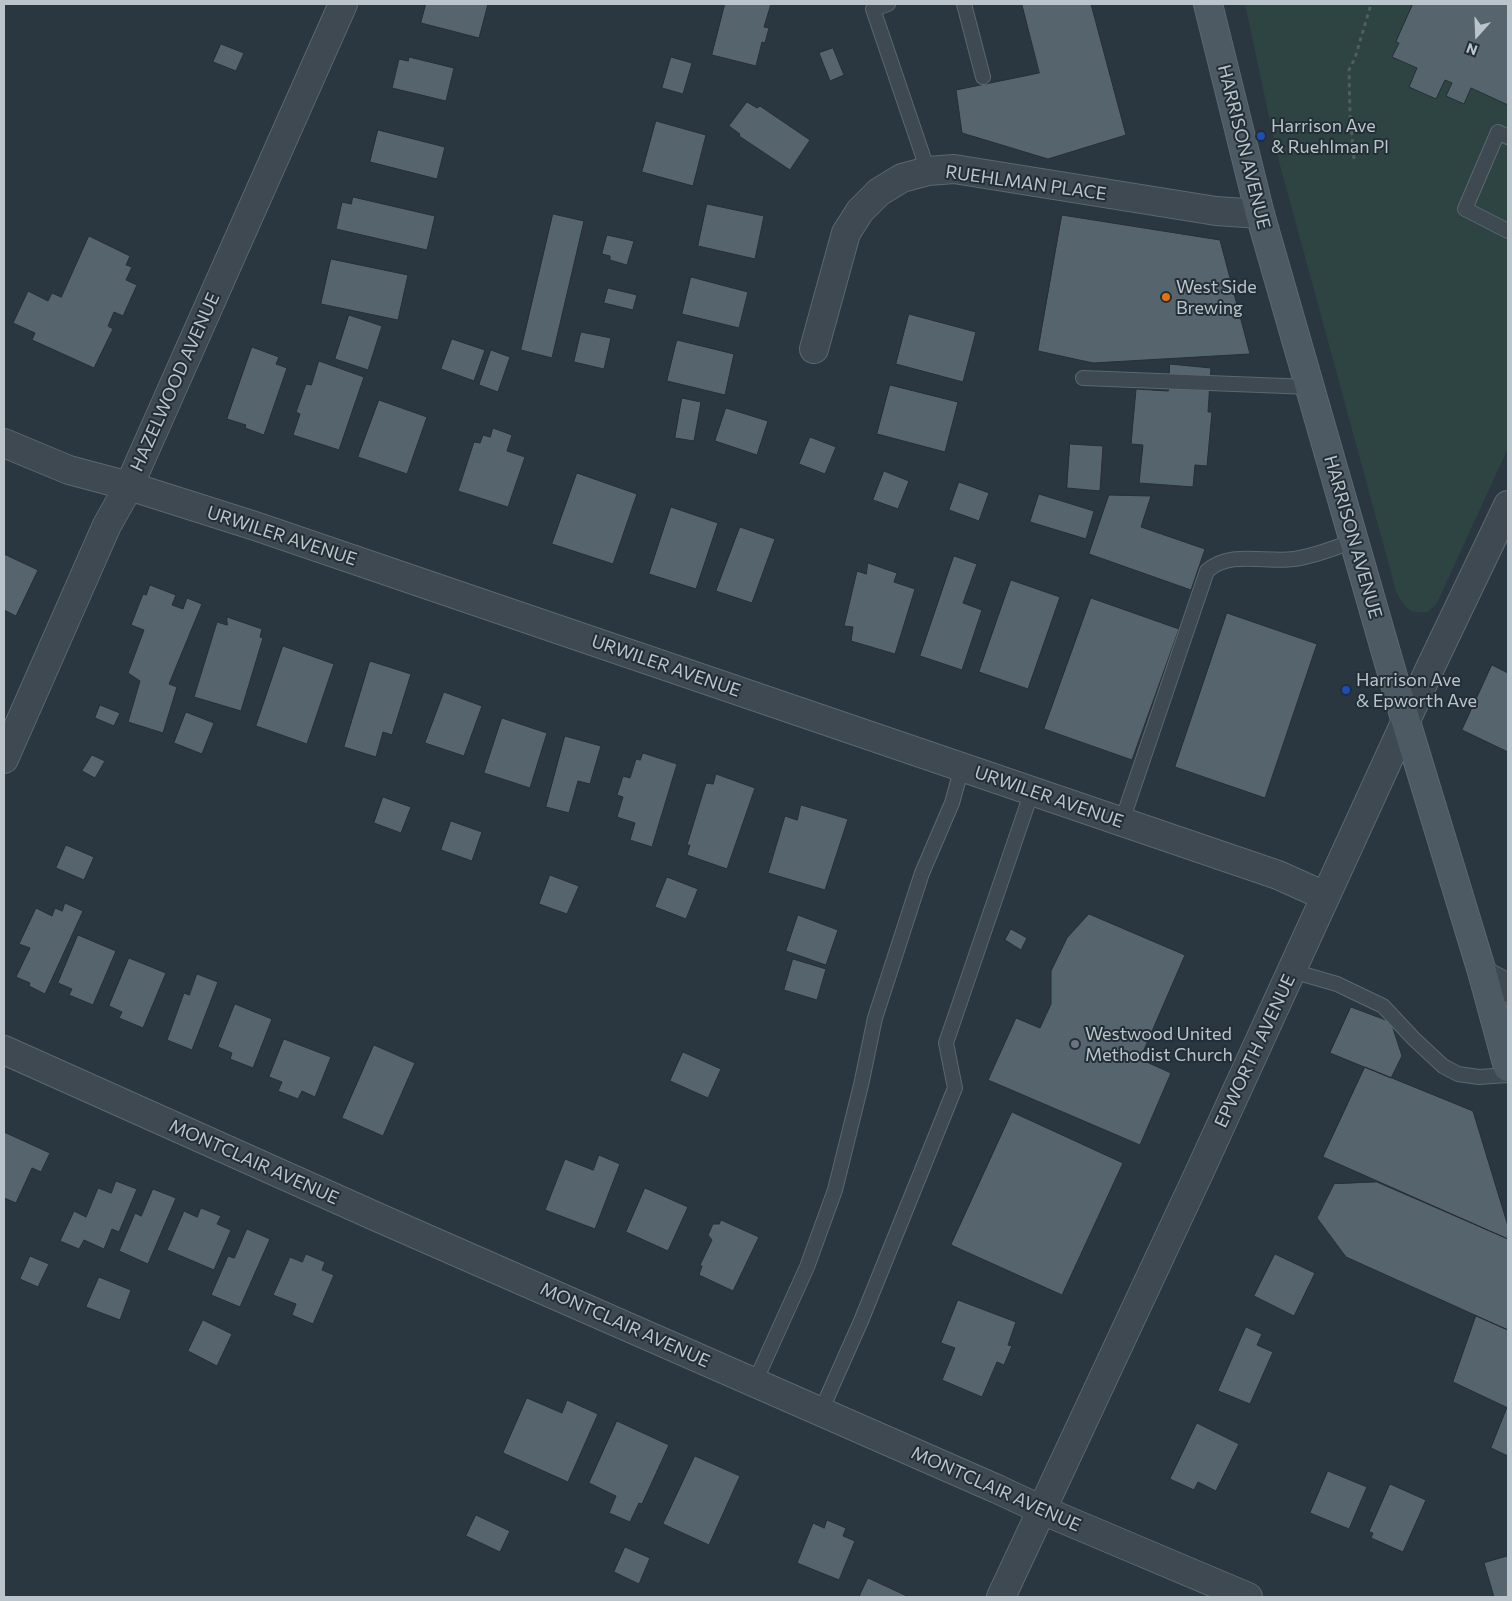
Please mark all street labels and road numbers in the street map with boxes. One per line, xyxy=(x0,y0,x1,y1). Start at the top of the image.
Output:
street label: HARRISON AVENUE xyxy=(1213,62,1275,232)
street label: RUEHLMAN PLACE xyxy=(944,161,1108,205)
street label: HAZELWOOD AVENUE xyxy=(126,289,224,475)
street label: HARRISON AVENUE xyxy=(1319,453,1387,621)
street label: URWILER AVENUE xyxy=(204,502,360,570)
street label: URWILER AVENUE xyxy=(589,630,743,702)
street label: URWILER AVENUE xyxy=(972,761,1126,833)
street label: EPWORTH AVENUE xyxy=(1210,971,1300,1131)
street label: MONTCLAIR AVENUE xyxy=(166,1115,342,1209)
street label: MONTCLAIR AVENUE xyxy=(537,1278,713,1372)
street label: MONTCLAIR AVENUE xyxy=(908,1442,1084,1536)

